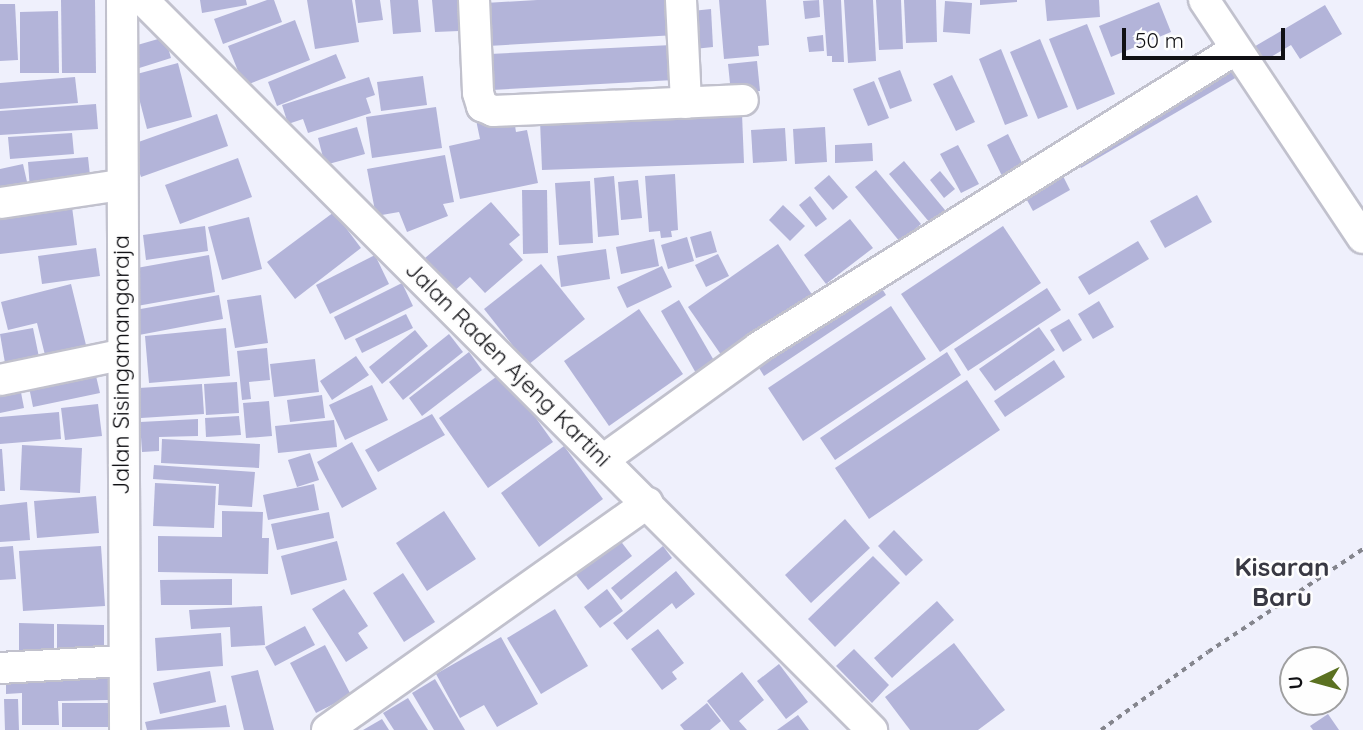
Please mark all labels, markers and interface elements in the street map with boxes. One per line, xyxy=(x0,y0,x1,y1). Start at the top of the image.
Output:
scale bar xyxy=(1125,14,1288,58)
text: 50 m xyxy=(1135,27,1184,53)
street label: Jalan Sisingamangaraja xyxy=(107,235,135,495)
street label: Jalan Raden Ajeng Kartini xyxy=(400,256,616,472)
district label: Kisaran Baru xyxy=(1234,551,1330,612)
north arrow xyxy=(1279,646,1349,716)
text: U xyxy=(1283,675,1308,690)

